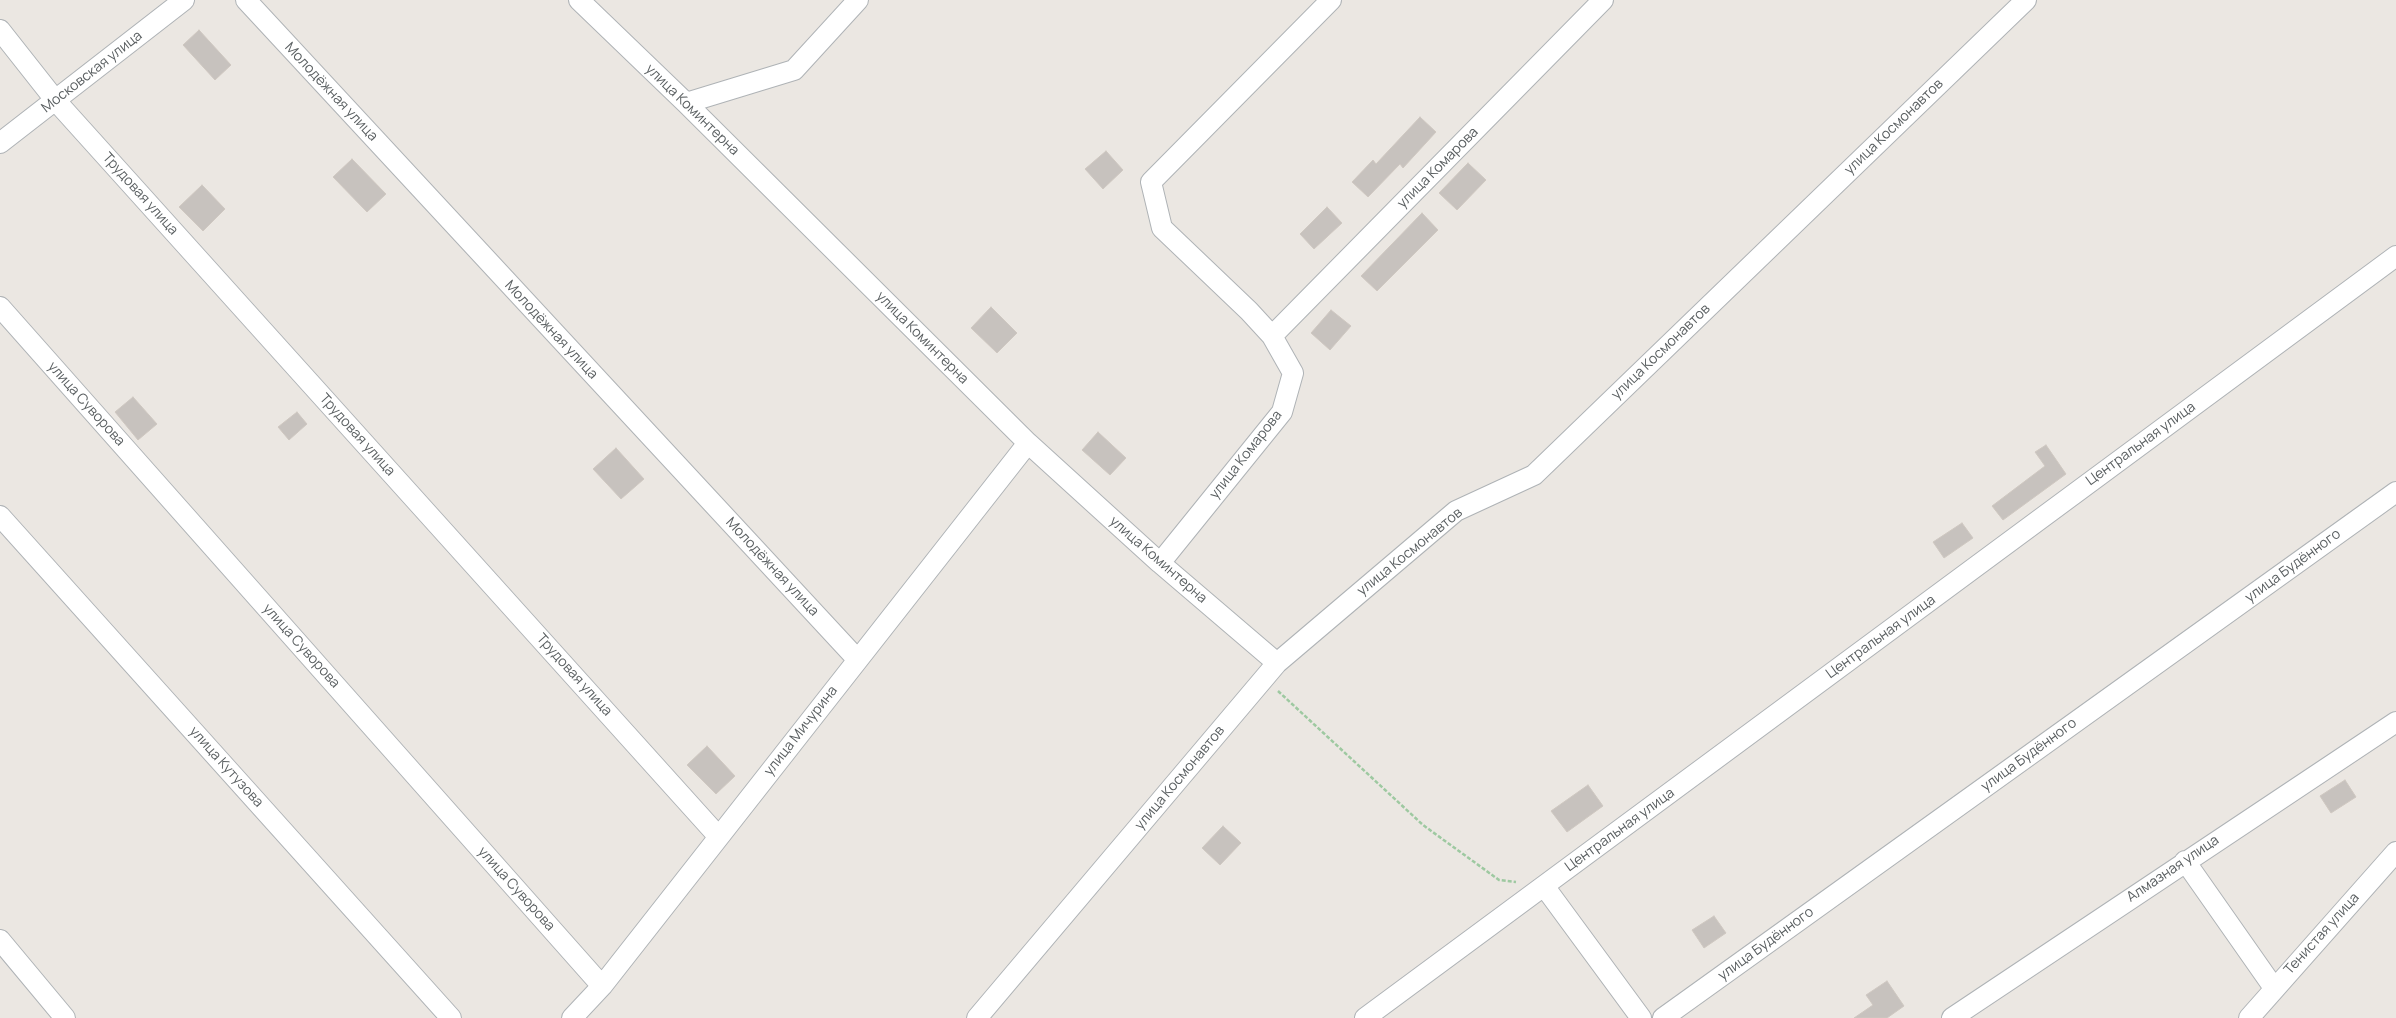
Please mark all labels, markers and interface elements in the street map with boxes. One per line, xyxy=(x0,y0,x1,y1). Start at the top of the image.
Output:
street label: Московская улица xyxy=(38,28,146,116)
street label: Молодёжная улица xyxy=(281,39,381,145)
street label: улица Коминтерна xyxy=(642,61,742,159)
street label: улица Космонавтов xyxy=(1841,76,1947,178)
street label: улица Комарова xyxy=(1394,124,1482,212)
street label: Трудовая улица xyxy=(99,149,181,239)
street label: Молодёжная улица xyxy=(501,277,601,383)
street label: улица Коминтерна xyxy=(872,288,972,388)
street label: улица Космонавтов xyxy=(1608,301,1714,403)
street label: улица Суворова xyxy=(44,358,128,450)
street label: Трудовая улица xyxy=(316,390,398,480)
street label: Центральная улица xyxy=(2083,399,2199,489)
street label: улица Комарова xyxy=(1206,407,1286,503)
street label: улица Космонавтов xyxy=(1354,504,1466,600)
street label: улица Коминтерна xyxy=(1106,513,1210,607)
street label: Молодёжная улица xyxy=(722,514,822,620)
street label: улица Будённого xyxy=(2242,526,2344,606)
street label: Центральная улица xyxy=(1823,592,1939,682)
street label: улица Суворова xyxy=(259,600,343,692)
street label: Трудовая улица xyxy=(533,630,615,720)
street label: улица Мичурина xyxy=(761,683,841,779)
street label: улица Будённого xyxy=(1978,715,2080,795)
street label: улица Кутузова xyxy=(185,723,267,811)
street label: улица Космонавтов xyxy=(1132,723,1228,833)
street label: Центральная улица xyxy=(1562,785,1678,875)
street label: Алмазная улица xyxy=(2124,832,2222,906)
street label: улица Суворова xyxy=(474,843,558,935)
street label: Тенистая улица xyxy=(2281,890,2363,978)
street label: улица Будённого xyxy=(1715,904,1817,984)

